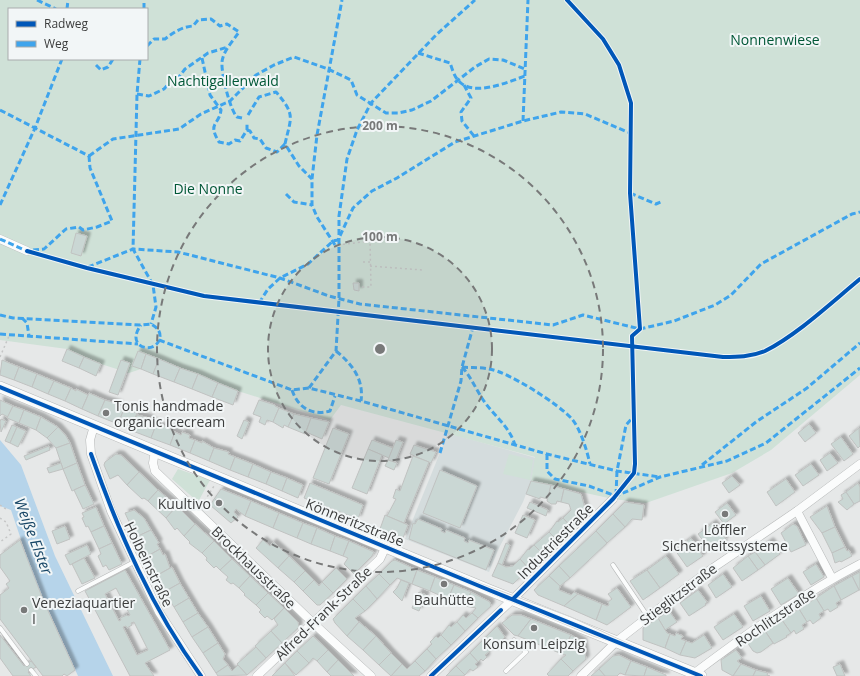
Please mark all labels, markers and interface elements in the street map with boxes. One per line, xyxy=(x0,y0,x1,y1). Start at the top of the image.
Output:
legend xyxy=(8,8,148,60)
text: Radweg xyxy=(44,15,88,32)
park label: Nonnenwiese xyxy=(730,30,820,49)
text: Weg xyxy=(44,35,69,52)
park label: Nachtigallenwald xyxy=(167,71,279,90)
text: 200 m xyxy=(362,117,398,134)
park label: Die Nonne xyxy=(173,179,243,198)
text: 100 m xyxy=(362,228,398,245)
centre of rings xyxy=(373,342,387,356)
place label: Tonis handmade organic icecream xyxy=(114,396,225,431)
marker: Tonis handmade organic icecream xyxy=(101,408,111,418)
place label: Kuultivo xyxy=(158,494,211,513)
street label: Könneritzstraße xyxy=(303,494,407,550)
water label: Weiße Elster xyxy=(10,495,58,578)
marker: Kuultivo xyxy=(214,498,224,508)
street label: Industriestraße xyxy=(513,499,597,583)
marker: Löffler Sicherheitssysteme xyxy=(720,509,730,519)
street label: Holbeinstraße xyxy=(120,518,178,610)
place label: Löffler Sicherheitssysteme xyxy=(662,520,788,555)
street label: Brockhausstraße xyxy=(208,522,300,612)
street label: Stieglitzstraße xyxy=(636,559,721,629)
street label: Alfred-Frank-Straße xyxy=(270,562,376,664)
marker: Bauhütte xyxy=(439,579,449,589)
street label: Rochlitzstraße xyxy=(731,583,819,651)
place label: Bauhütte xyxy=(414,590,474,609)
place label: Veneziaquartier I xyxy=(32,593,136,628)
marker: Veneziaquartier I xyxy=(19,605,29,615)
marker: Konsum Leipzig xyxy=(529,623,539,633)
place label: Konsum Leipzig xyxy=(483,634,586,653)

